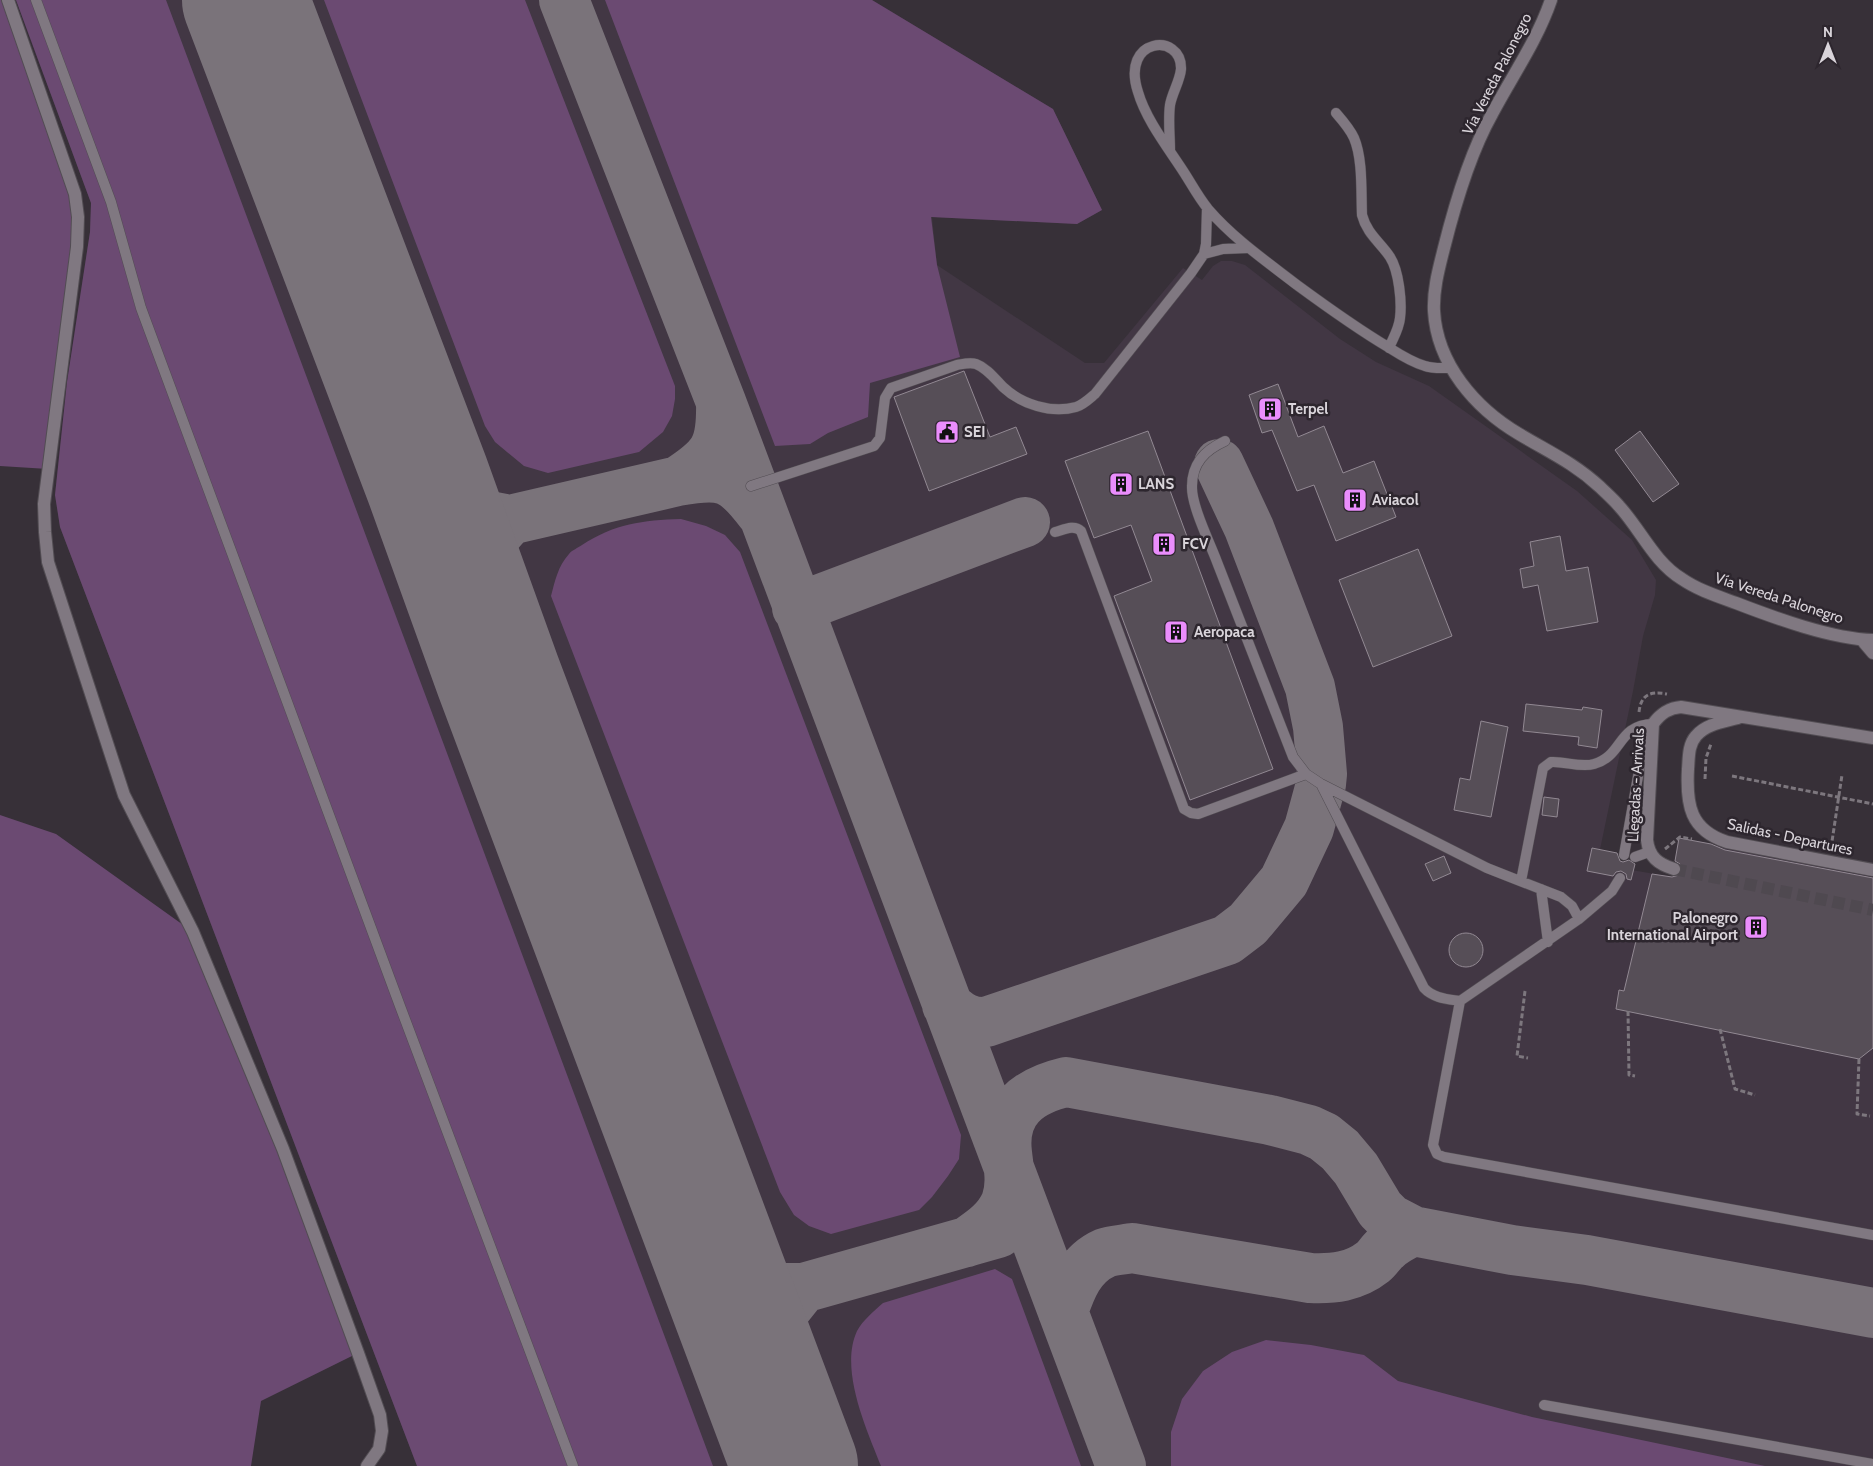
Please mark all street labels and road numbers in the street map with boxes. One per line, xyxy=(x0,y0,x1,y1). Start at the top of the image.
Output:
street label: Vía Vereda Palonegro xyxy=(1459,10,1535,138)
street label: Vía Vereda Palonegro xyxy=(1712,569,1846,627)
street label: Llegadas - Arrivals xyxy=(1624,727,1648,843)
street label: Salidas - Departures xyxy=(1726,815,1854,859)

